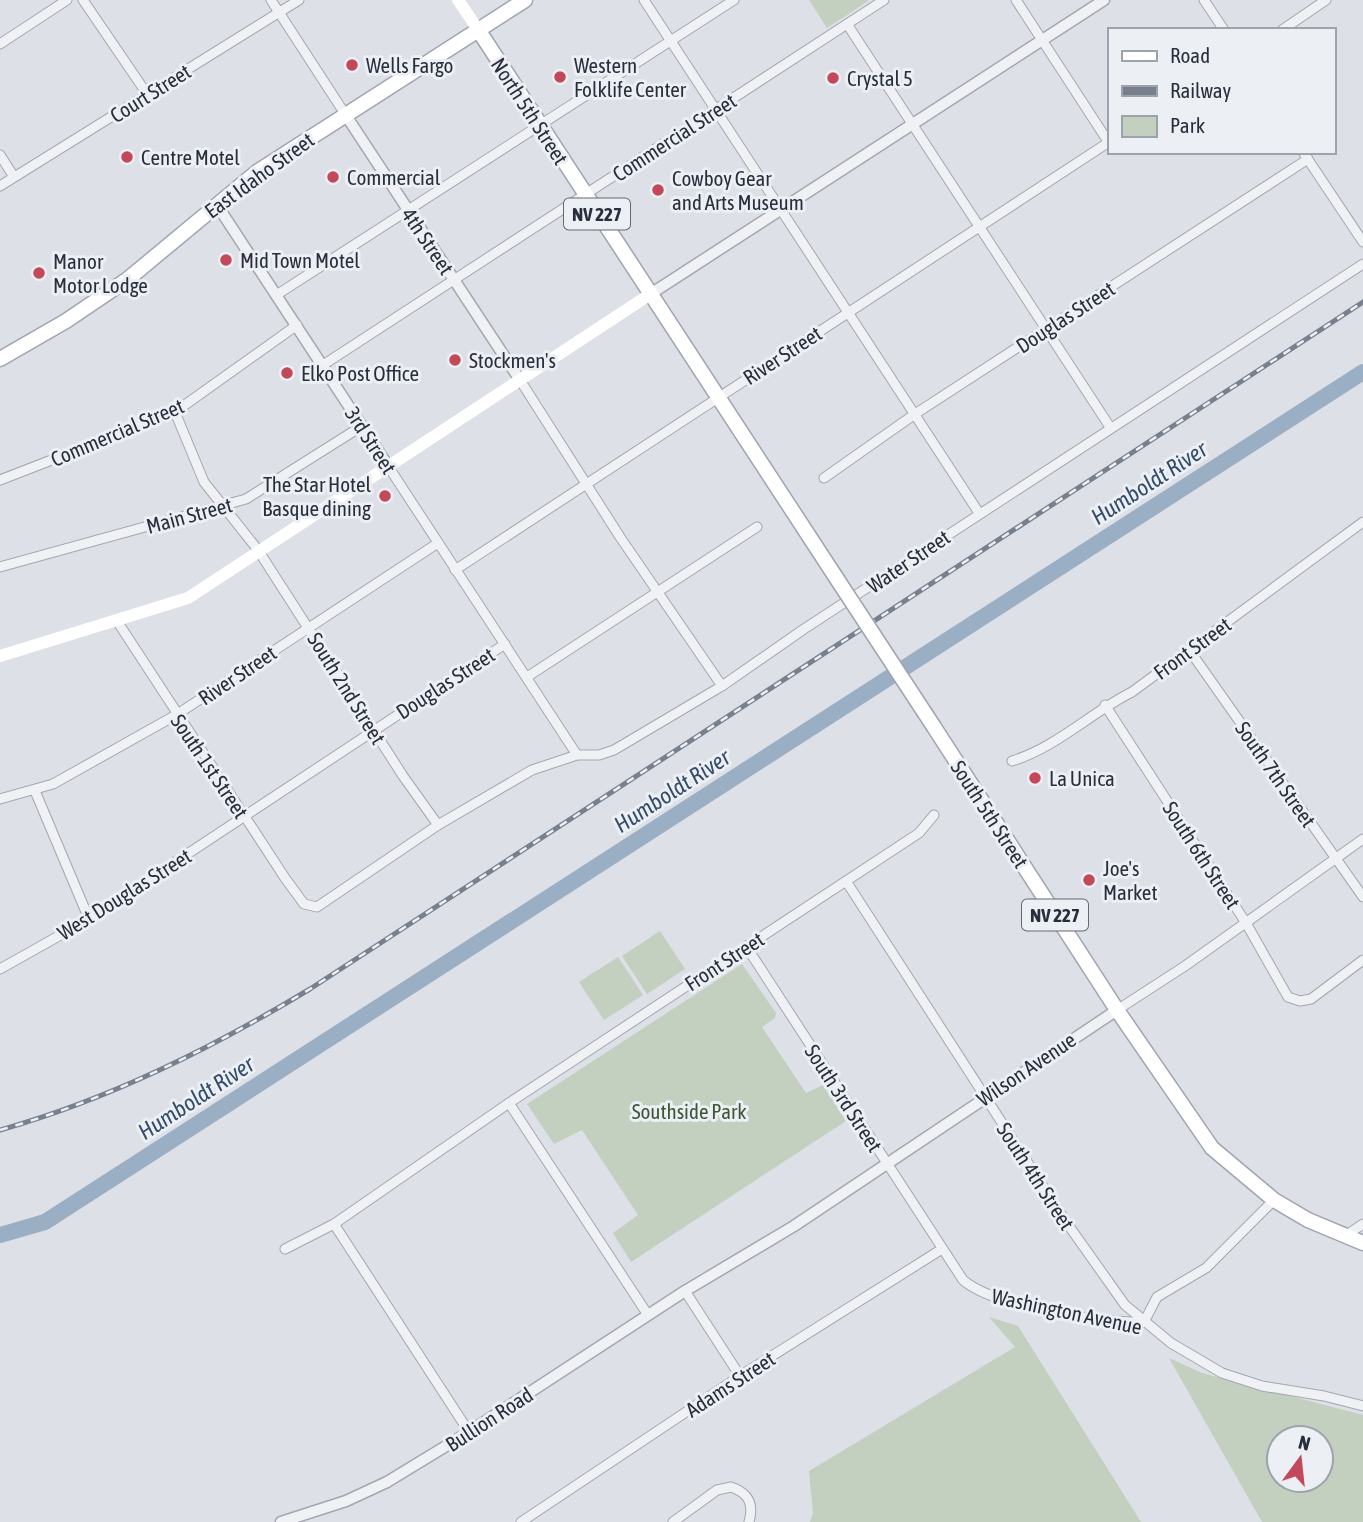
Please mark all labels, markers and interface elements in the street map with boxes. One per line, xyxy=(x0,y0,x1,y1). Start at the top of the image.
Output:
legend xyxy=(1108,28,1335,154)
text: Road xyxy=(1170,43,1210,67)
place label: Wells Fargo xyxy=(366,53,453,77)
street label: North 5th Street xyxy=(487,53,573,169)
place label: Western Folklife Center xyxy=(574,53,687,101)
marker: Wells Fargo xyxy=(344,57,360,73)
street label: Court Street xyxy=(105,59,195,127)
place label: Crystal 5 xyxy=(847,66,913,90)
marker: Western Folklife Center xyxy=(552,69,568,85)
marker: Crystal 5 xyxy=(825,70,841,86)
text: Railway xyxy=(1170,78,1232,102)
street label: Commercial Street xyxy=(608,88,740,186)
text: Park xyxy=(1170,113,1205,137)
street label: East Idaho Street xyxy=(200,127,318,223)
place label: Centre Motel xyxy=(141,145,240,169)
marker: Centre Motel xyxy=(119,149,135,165)
place label: Commercial xyxy=(347,165,441,189)
place label: Cowboy Gear and Arts Museum xyxy=(672,166,804,214)
marker: Commercial xyxy=(325,169,341,185)
marker: Cowboy Gear and Arts Museum xyxy=(650,182,666,198)
road number: NV 227 xyxy=(564,198,630,230)
street label: 4th Street xyxy=(397,203,459,279)
place label: Mid Town Motel xyxy=(240,248,360,272)
place label: Manor Motor Lodge xyxy=(53,249,148,297)
marker: Mid Town Motel xyxy=(218,252,234,268)
marker: Manor Motor Lodge xyxy=(31,265,47,281)
street label: Douglas Street xyxy=(1011,276,1119,358)
street label: River Street xyxy=(738,321,826,389)
place label: Stockmen's xyxy=(469,348,556,372)
marker: Stockmen's xyxy=(447,352,463,368)
place label: Elko Post Office xyxy=(301,361,419,385)
marker: Elko Post Office xyxy=(279,365,295,381)
street label: Commercial Street xyxy=(47,393,187,471)
street label: 3rd Street xyxy=(341,402,401,478)
water label: Humboldt River xyxy=(1086,435,1213,530)
place label: The Star Hotel Basque dining xyxy=(262,472,371,520)
marker: The Star Hotel Basque dining xyxy=(377,488,393,504)
street label: Main Street xyxy=(143,492,235,538)
street label: Water Street xyxy=(862,525,954,597)
street label: Front Street xyxy=(1149,612,1235,684)
street label: South 2nd Street xyxy=(303,628,391,748)
street label: River Street xyxy=(194,640,280,710)
street label: Douglas Street xyxy=(391,642,499,724)
street label: South 1st Street xyxy=(166,709,254,823)
street label: South 7th Street xyxy=(1231,717,1321,831)
water label: Humboldt River xyxy=(609,743,736,838)
street label: South 5th Street xyxy=(946,756,1034,872)
place label: La Unica xyxy=(1049,766,1115,790)
marker: La Unica xyxy=(1027,770,1043,786)
street label: South 6th Street xyxy=(1158,797,1246,913)
street label: West Douglas Street xyxy=(53,843,195,945)
place label: Joe's Market xyxy=(1103,856,1157,904)
marker: Joe's Market xyxy=(1081,872,1097,888)
road number: NV 227 xyxy=(1022,900,1088,931)
street label: Front Street xyxy=(680,927,768,995)
street label: Wilson Avenue xyxy=(972,1027,1080,1111)
street label: South 3rd Street xyxy=(800,1040,888,1156)
water label: Humboldt River xyxy=(133,1050,260,1145)
park label: Southside Park xyxy=(632,1099,746,1123)
street label: South 4th Street xyxy=(992,1118,1080,1234)
street label: Washington Avenue xyxy=(990,1283,1144,1339)
street label: Adams Street xyxy=(681,1346,779,1422)
street label: Bullion Road xyxy=(441,1382,537,1456)
north arrow xyxy=(1265,1424,1335,1494)
text: N xyxy=(1296,1431,1313,1455)

